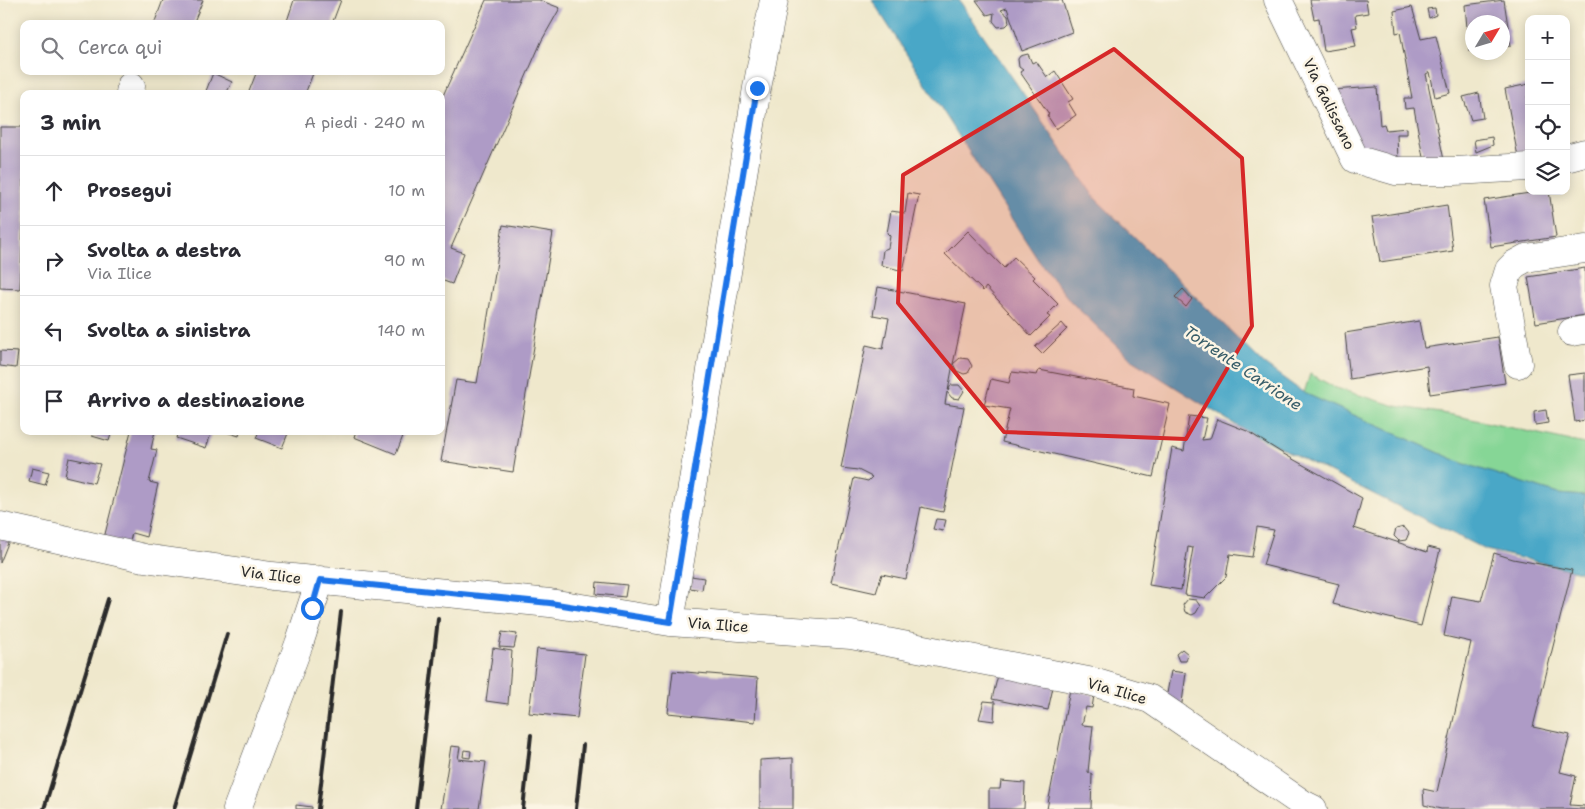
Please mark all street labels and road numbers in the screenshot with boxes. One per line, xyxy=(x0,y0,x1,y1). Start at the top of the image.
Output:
street label: Via Galissano xyxy=(1298,55,1360,153)
street label: Via Ilice xyxy=(239,561,303,589)
street label: Via Ilice xyxy=(687,613,749,637)
street label: Via Ilice xyxy=(1085,673,1149,709)

